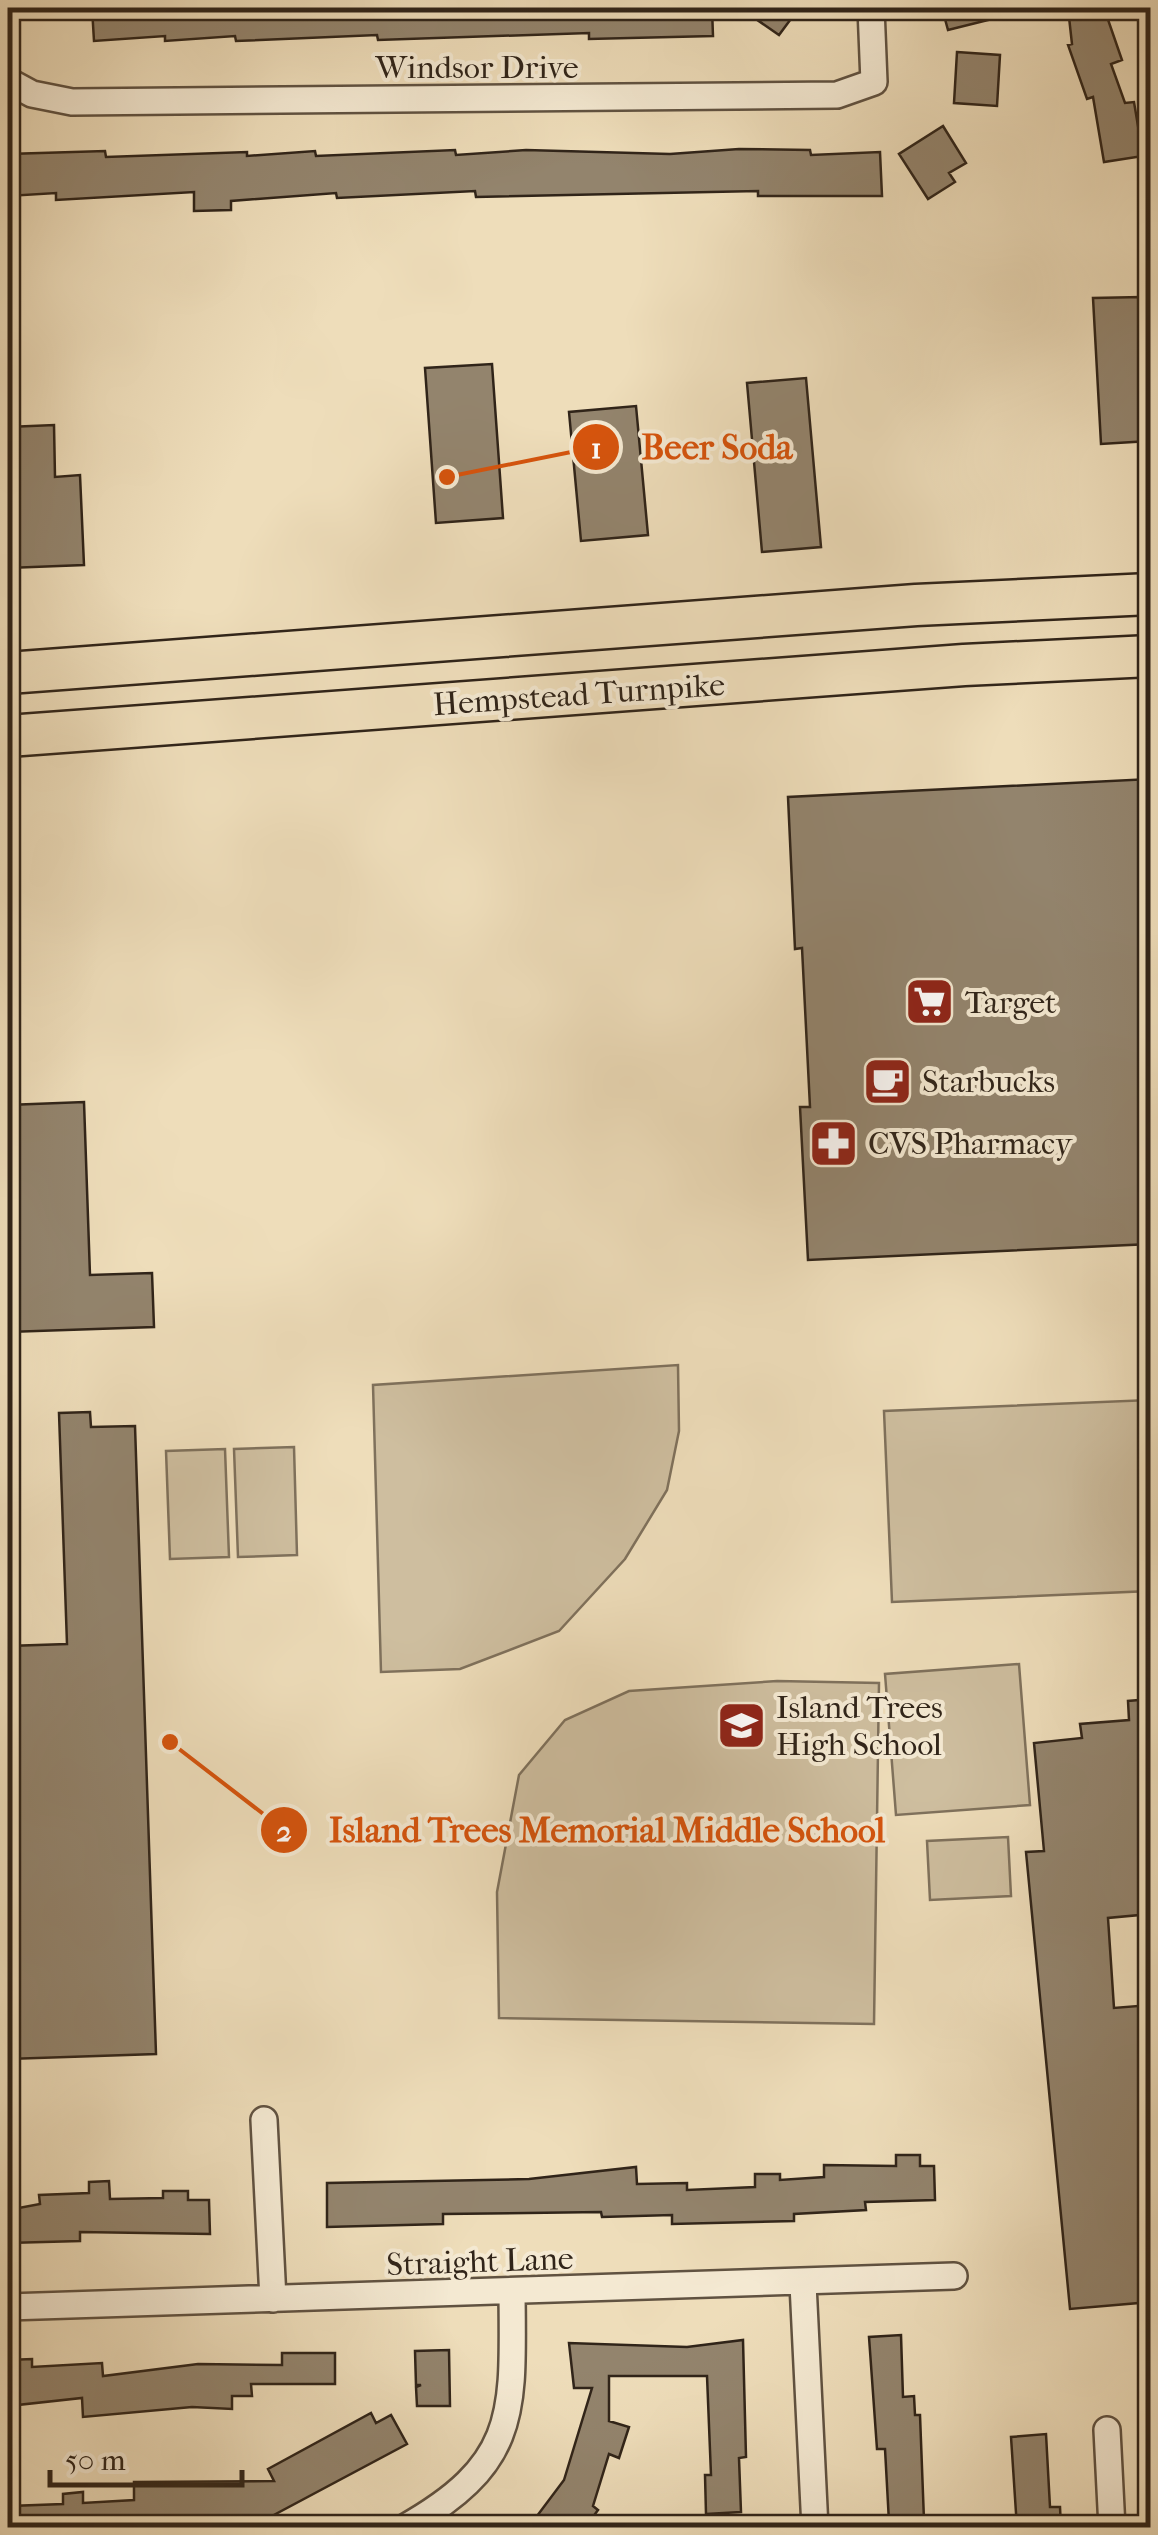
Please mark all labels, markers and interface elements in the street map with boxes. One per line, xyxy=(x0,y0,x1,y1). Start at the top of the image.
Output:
street label: Windsor Drive xyxy=(375,49,579,86)
callout: Beer Soda xyxy=(571,415,812,480)
text: Beer Soda xyxy=(642,427,793,468)
text: 1 xyxy=(591,431,601,466)
street label: Hempstead Turnpike xyxy=(432,666,726,723)
supermarket icon: Target xyxy=(904,976,956,1028)
place label: Target xyxy=(965,984,1057,1021)
cafe icon: Starbucks xyxy=(861,1055,913,1107)
place label: Starbucks xyxy=(922,1063,1055,1100)
pharmacy icon: CVS Pharmacy xyxy=(807,1117,859,1169)
place label: CVS Pharmacy xyxy=(868,1125,1073,1162)
place label: Island Trees High School xyxy=(776,1689,943,1763)
school or university icon: Island Trees High School xyxy=(715,1699,767,1751)
callout: Island Trees Memorial Middle School xyxy=(259,1798,905,1863)
text: Island Trees Memorial Middle School xyxy=(329,1810,885,1851)
text: 2 xyxy=(276,1814,292,1849)
street label: Straight Lane xyxy=(386,2240,574,2283)
scale bar xyxy=(50,2425,242,2487)
text: 50 m xyxy=(65,2443,126,2478)

